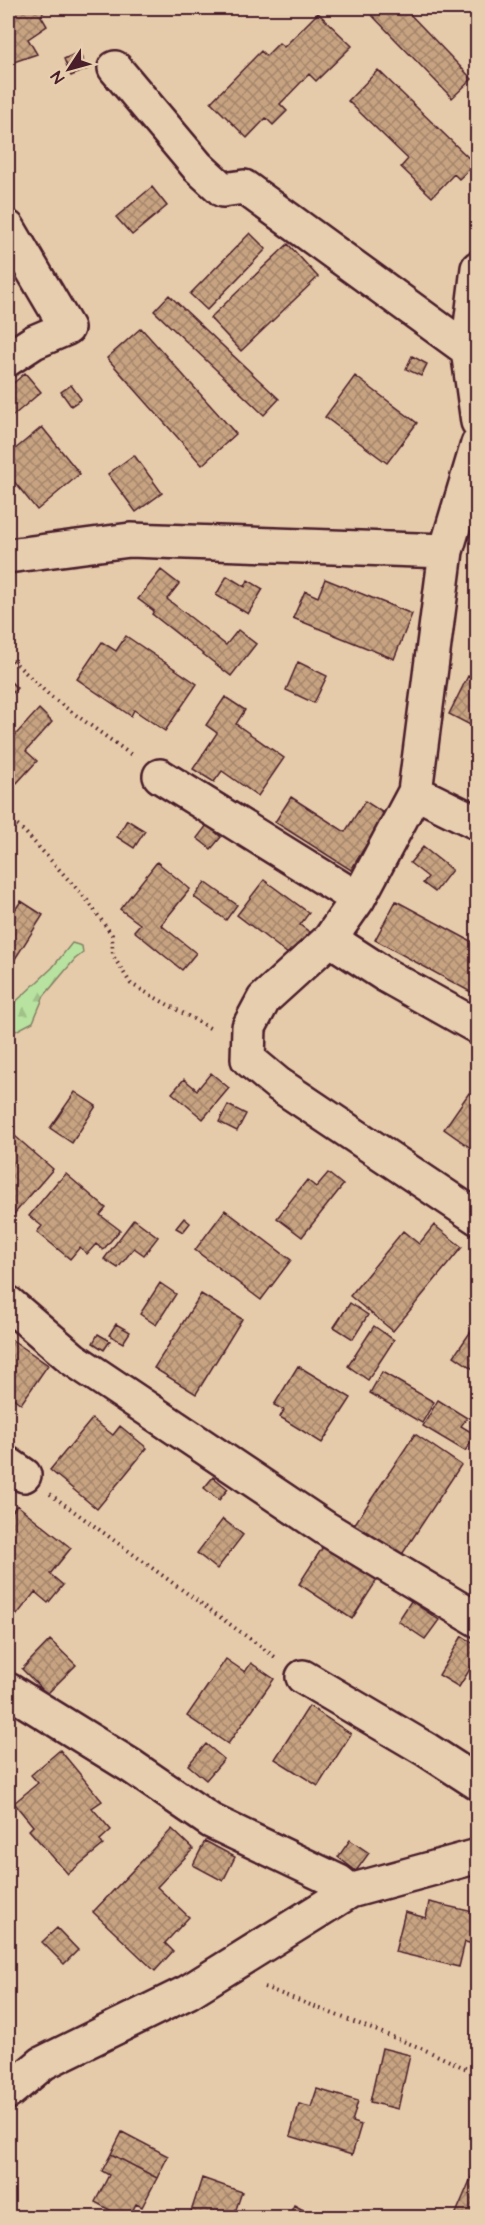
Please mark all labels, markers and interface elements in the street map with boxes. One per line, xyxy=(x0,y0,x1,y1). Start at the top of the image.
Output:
north arrow xyxy=(39,39,99,99)
text: N xyxy=(46,67,70,88)

